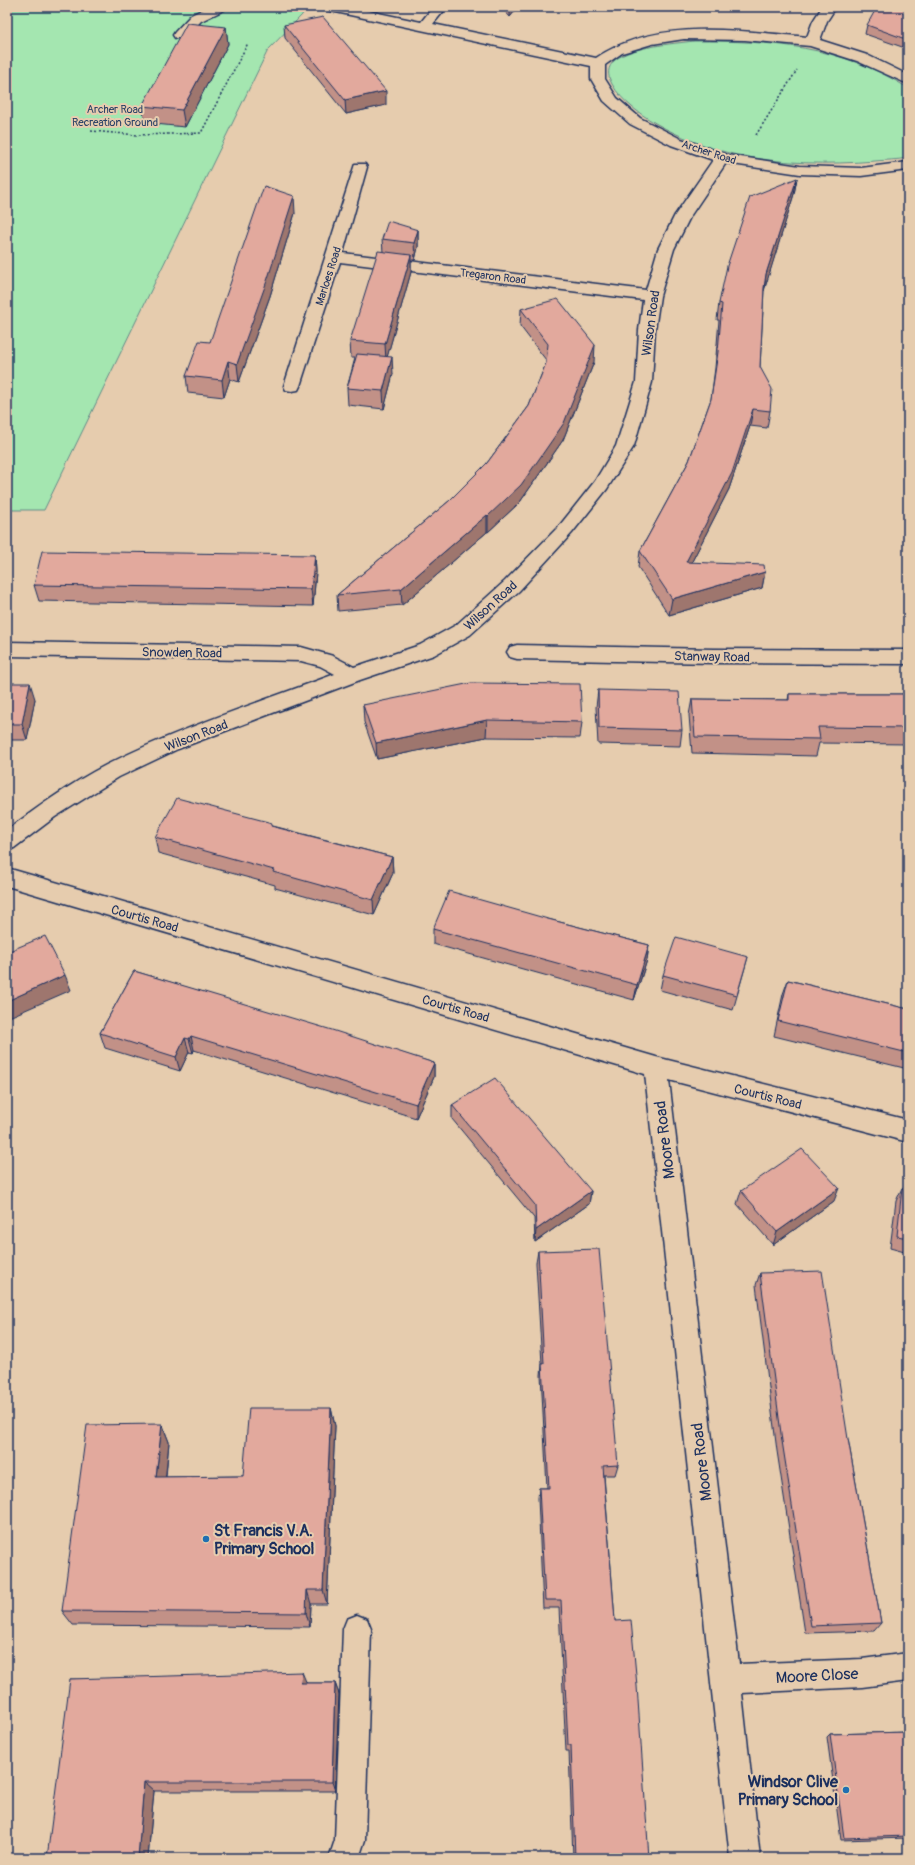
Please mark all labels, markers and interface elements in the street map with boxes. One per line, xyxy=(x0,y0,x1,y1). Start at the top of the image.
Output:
park label: Archer Road Recreation Ground xyxy=(72,103,158,129)
street label: Archer Road xyxy=(680,138,738,167)
street label: Marloes Road xyxy=(313,245,344,307)
street label: Tregaron Road xyxy=(459,266,527,287)
street label: Wilson Road xyxy=(638,289,664,357)
street label: Wilson Road xyxy=(461,578,521,634)
street label: Snowden Road xyxy=(142,644,222,662)
street label: Stanway Road xyxy=(674,648,750,666)
street label: Wilson Road xyxy=(163,717,230,755)
street label: Courtis Road xyxy=(109,902,180,936)
street label: Courtis Road xyxy=(420,992,491,1026)
street label: Courtis Road xyxy=(732,1081,803,1113)
street label: Moore Road xyxy=(650,1100,680,1180)
street label: Moore Road xyxy=(687,1422,717,1502)
place label: St Francis V.A. Primary School xyxy=(214,1521,314,1559)
marker: St Francis V.A. Primary School xyxy=(201,1534,211,1544)
street label: Moore Close xyxy=(775,1664,859,1688)
place label: Windsor Clive Primary School xyxy=(738,1772,839,1810)
marker: Windsor Clive Primary School xyxy=(841,1785,851,1795)

